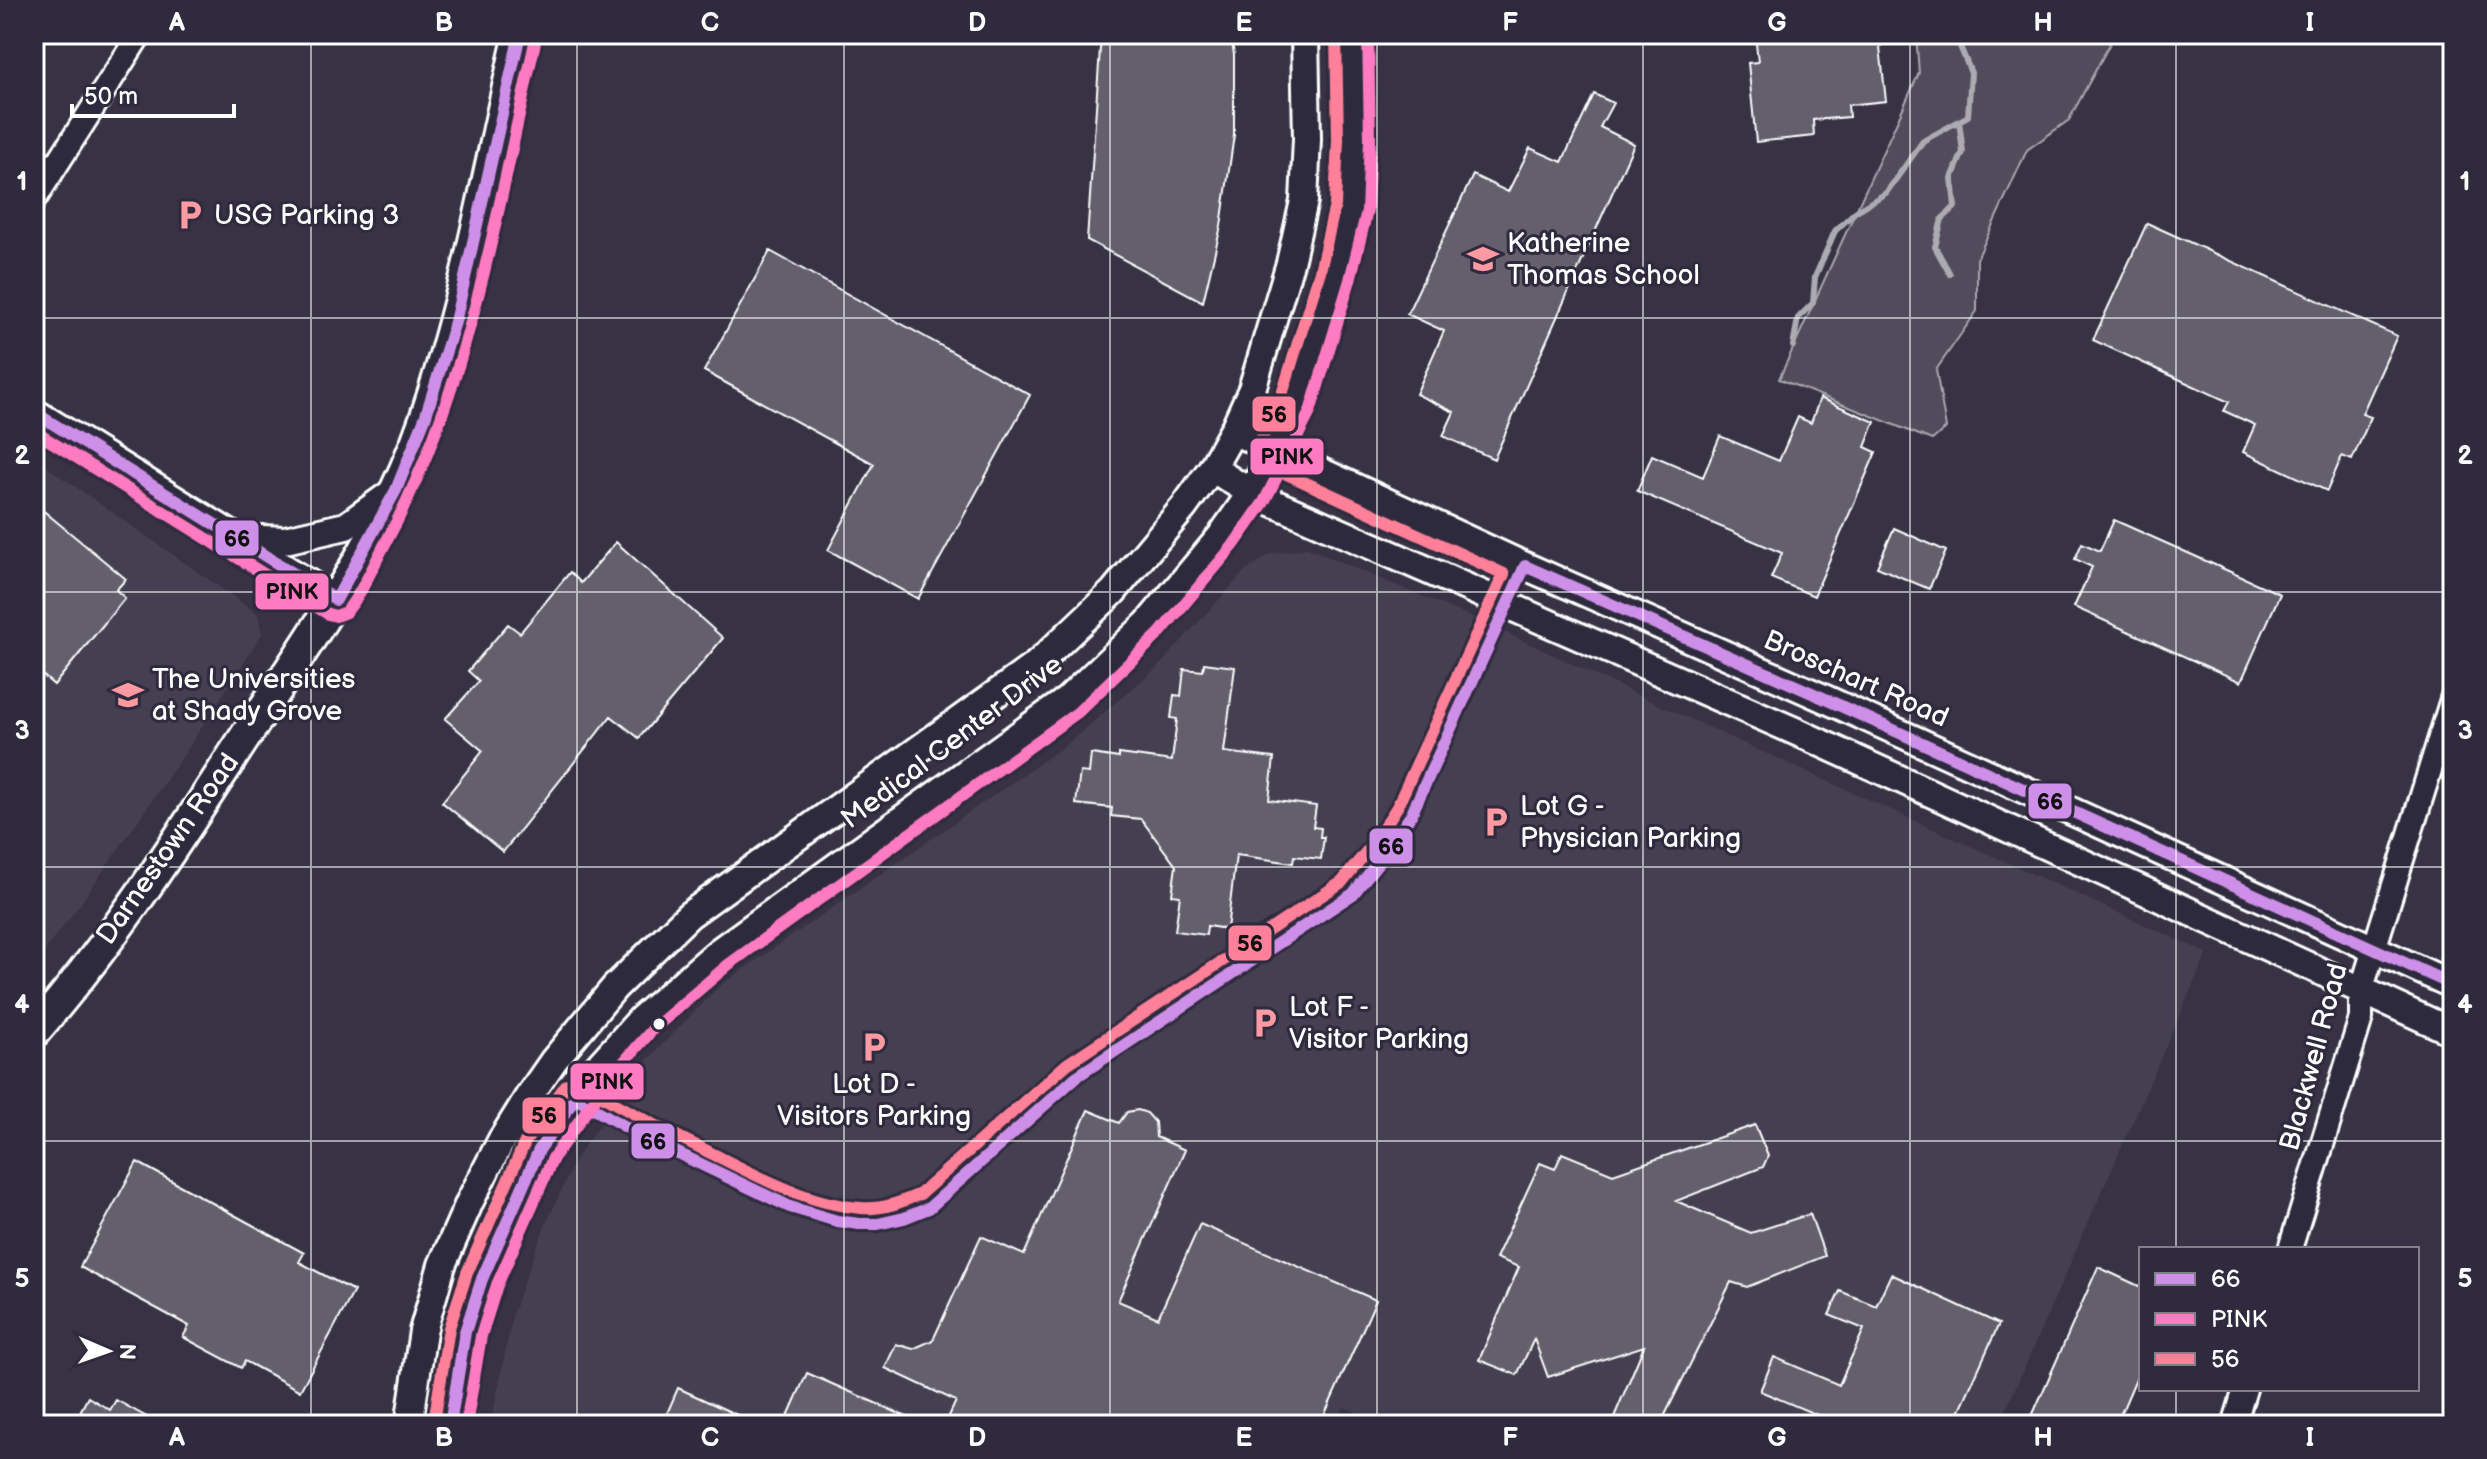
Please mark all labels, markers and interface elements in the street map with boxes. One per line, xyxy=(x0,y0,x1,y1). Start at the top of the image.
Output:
text: A xyxy=(168,8,185,39)
text: B xyxy=(435,8,453,39)
text: C xyxy=(701,8,719,39)
text: D xyxy=(968,8,986,39)
text: E xyxy=(1236,8,1253,39)
text: F xyxy=(1502,8,1518,39)
text: G xyxy=(1767,8,1787,39)
text: H xyxy=(2033,8,2053,39)
text: I xyxy=(2306,8,2314,39)
scale bar xyxy=(72,68,234,118)
text: 50 m xyxy=(84,82,138,111)
text: 1 xyxy=(17,167,27,198)
text: 1 xyxy=(2460,167,2470,198)
parking icon: USG Parking 3 xyxy=(173,198,207,232)
place label: USG Parking 3 xyxy=(214,199,399,232)
place label: Katherine Thomas School xyxy=(1507,227,1700,292)
school or university icon: Katherine Thomas School xyxy=(1466,242,1500,276)
line badge: 56 xyxy=(1251,395,1297,433)
text: 56 xyxy=(1261,402,1287,429)
line badge: PINK xyxy=(1249,437,1325,476)
text: 2 xyxy=(14,441,30,472)
text: 2 xyxy=(2457,441,2473,472)
text: PINK xyxy=(1261,444,1313,471)
line badge: 66 xyxy=(214,519,260,557)
text: 66 xyxy=(224,526,250,553)
line badge: PINK xyxy=(254,572,330,611)
text: PINK xyxy=(266,579,318,606)
street label: Broschart Road xyxy=(1758,623,1954,735)
street label: Medical Center Drive xyxy=(835,648,1069,836)
place label: The Universities at Shady Grove xyxy=(152,663,356,728)
school or university icon: The Universities at Shady Grove xyxy=(111,678,145,712)
text: 3 xyxy=(14,716,30,747)
text: 3 xyxy=(2457,716,2473,747)
street label: Darnestown Road xyxy=(90,747,246,951)
line badge: 66 xyxy=(2027,782,2073,820)
text: 66 xyxy=(2037,789,2063,816)
place label: Lot G - Physician Parking xyxy=(1520,790,1741,855)
parking icon: Lot G - Physician Parking xyxy=(1479,805,1513,839)
line badge: 66 xyxy=(1368,827,1414,865)
text: 66 xyxy=(1378,834,1404,861)
line badge: 56 xyxy=(1227,924,1273,962)
text: 56 xyxy=(1237,931,1263,958)
street label: Blackwell Road xyxy=(2273,960,2355,1154)
text: 4 xyxy=(14,990,30,1021)
text: 4 xyxy=(2457,990,2473,1021)
place label: Lot F - Visitor Parking xyxy=(1289,991,1469,1056)
parking icon: Lot F - Visitor Parking xyxy=(1248,1006,1282,1040)
unlabelled marker xyxy=(651,1016,667,1032)
parking icon: Lot D - Visitors Parking xyxy=(857,1030,891,1064)
line badge: PINK xyxy=(569,1062,645,1101)
place label: Lot D - Visitors Parking xyxy=(777,1068,971,1133)
text: PINK xyxy=(581,1069,633,1096)
line badge: 56 xyxy=(521,1096,567,1135)
text: 56 xyxy=(531,1103,557,1130)
line badge: 66 xyxy=(630,1122,676,1160)
text: 66 xyxy=(640,1129,666,1156)
legend xyxy=(2139,1247,2419,1391)
text: 5 xyxy=(14,1264,30,1295)
text: 5 xyxy=(2457,1264,2473,1295)
text: 66 xyxy=(2211,1265,2240,1294)
text: PINK xyxy=(2211,1305,2268,1334)
north arrow xyxy=(68,1311,148,1391)
text: N xyxy=(113,1343,140,1360)
text: 56 xyxy=(2211,1345,2239,1374)
text: A xyxy=(168,1423,185,1454)
text: B xyxy=(435,1423,453,1454)
text: C xyxy=(701,1423,719,1454)
text: D xyxy=(968,1423,986,1454)
text: E xyxy=(1236,1423,1253,1454)
text: F xyxy=(1502,1423,1518,1454)
text: G xyxy=(1767,1423,1787,1454)
text: H xyxy=(2033,1423,2053,1454)
text: I xyxy=(2306,1423,2314,1454)

